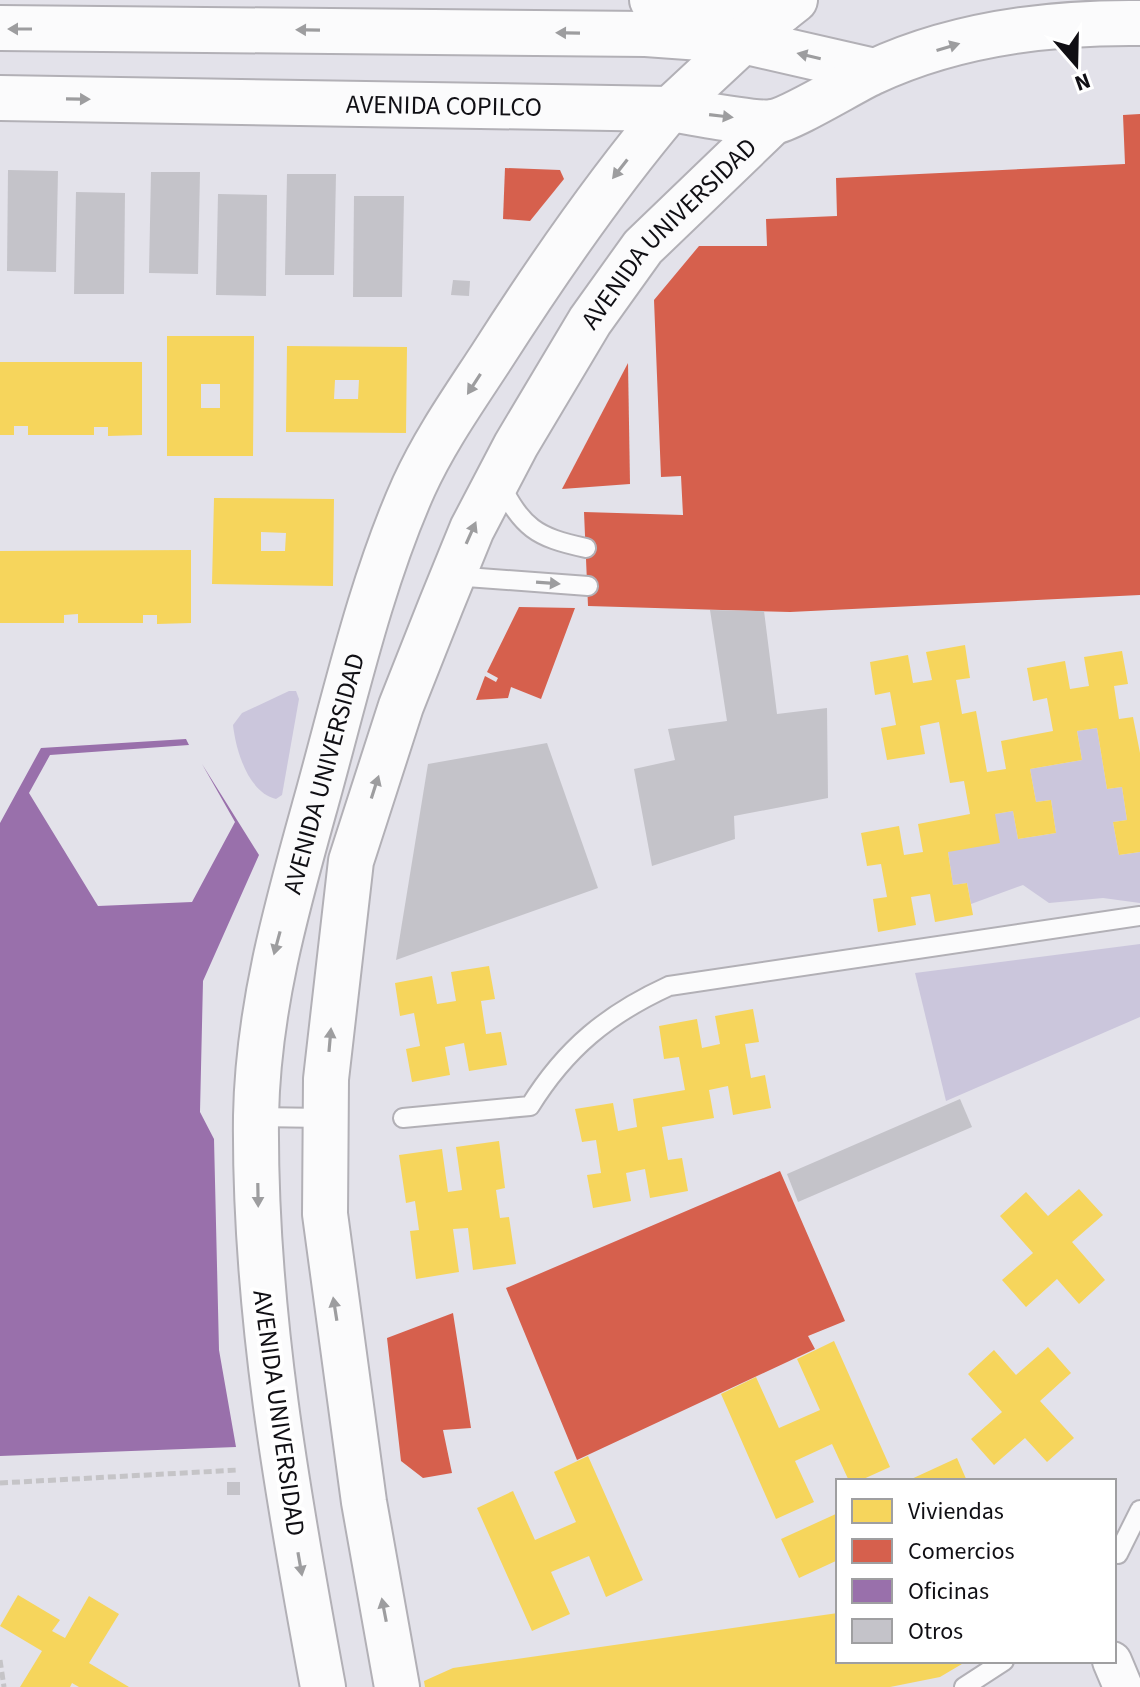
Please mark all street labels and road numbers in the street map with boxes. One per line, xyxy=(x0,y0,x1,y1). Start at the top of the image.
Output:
street label: AVENIDA COPILCO xyxy=(346,85,542,125)
street label: AVENIDA UNIVERSIDAD xyxy=(572,129,765,337)
street label: AVENIDA UNIVERSIDAD xyxy=(273,649,374,898)
street label: AVENIDA UNIVERSIDAD xyxy=(243,1288,315,1538)

